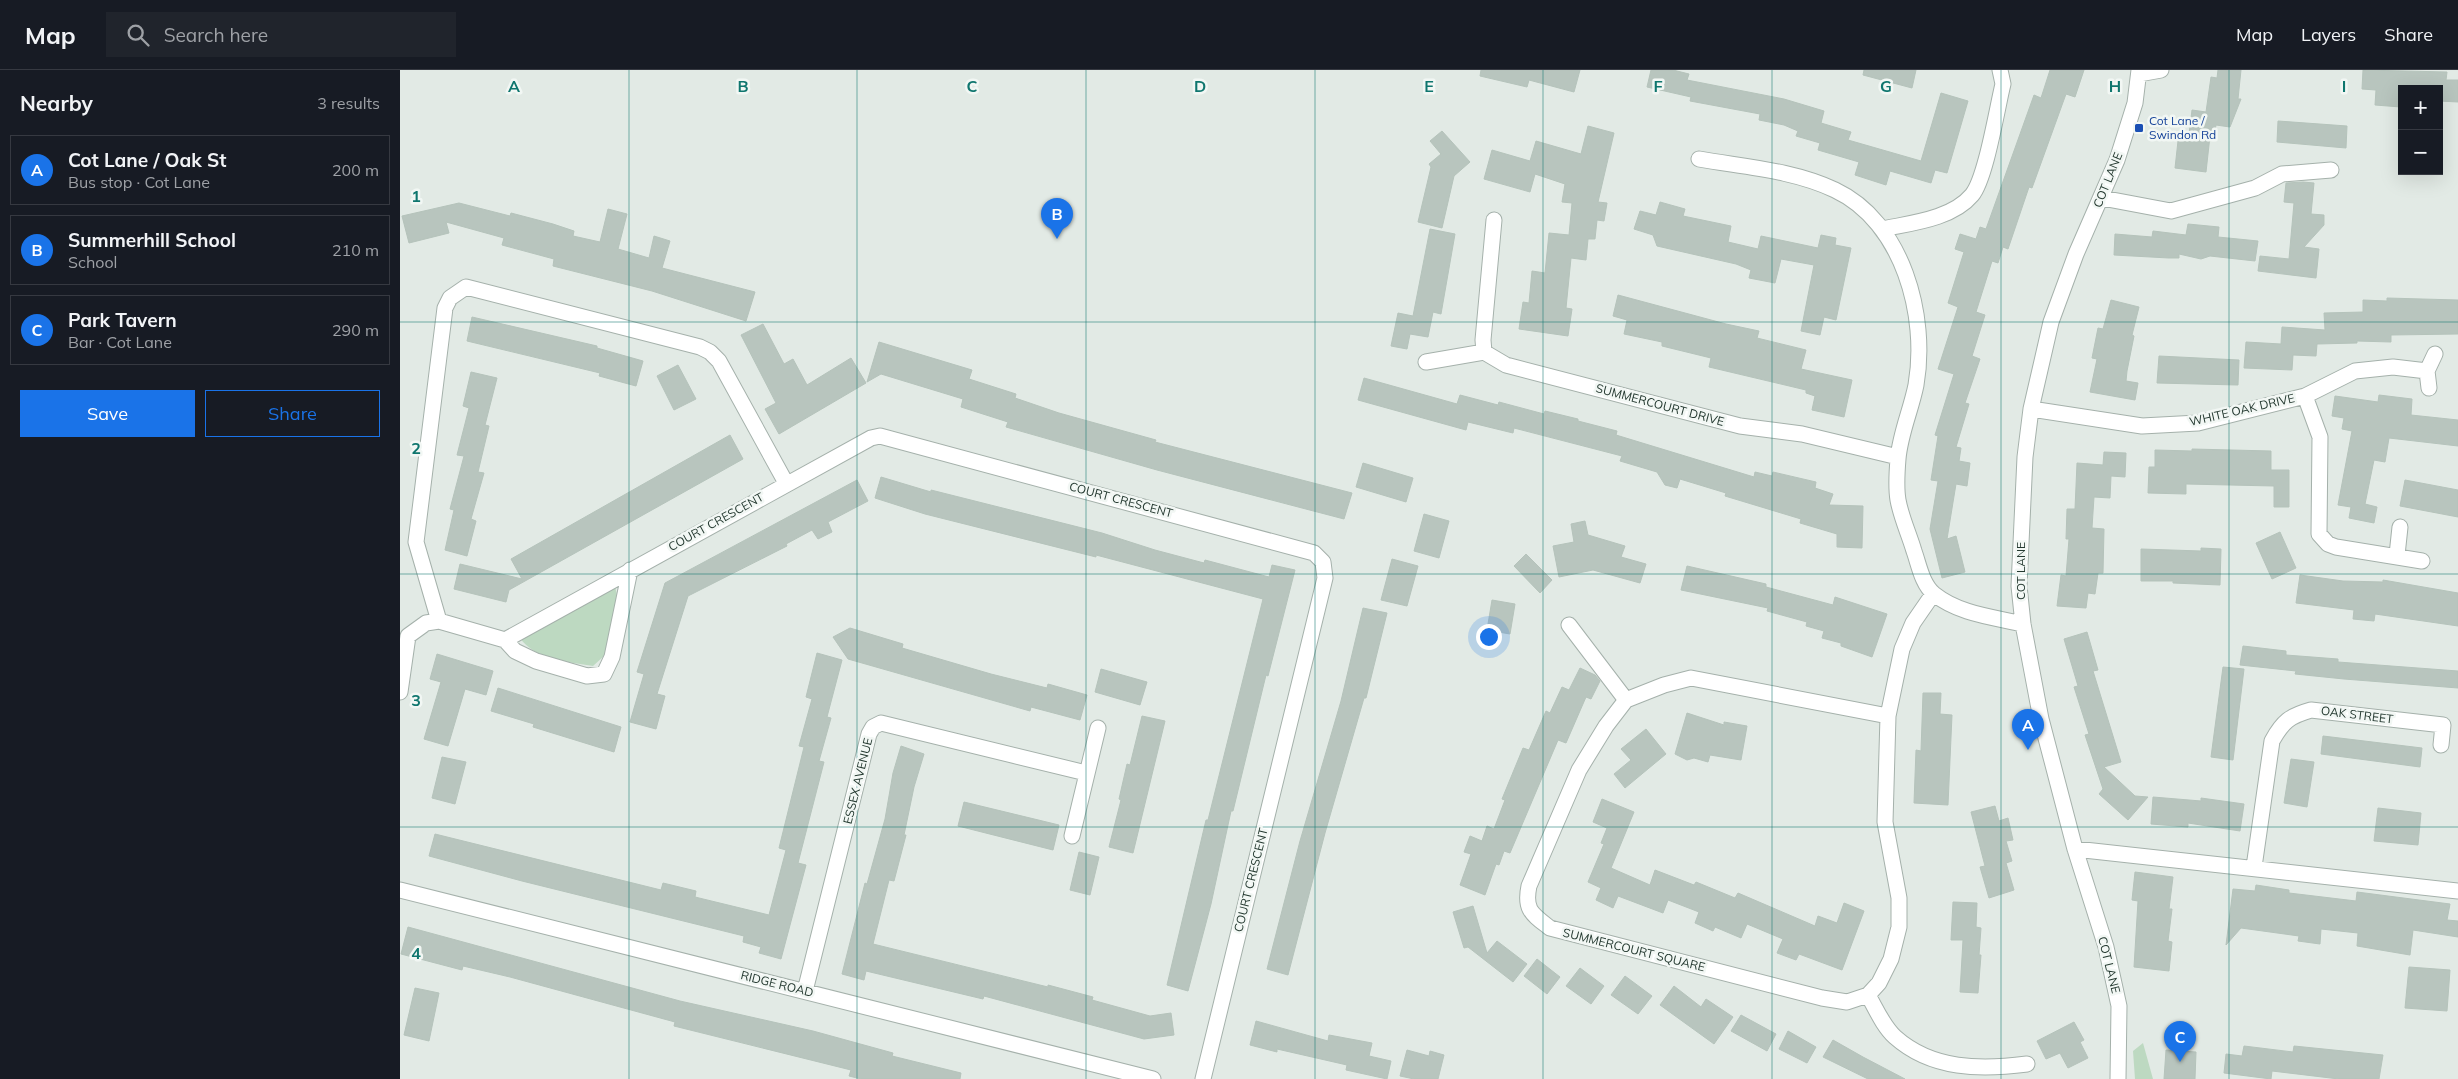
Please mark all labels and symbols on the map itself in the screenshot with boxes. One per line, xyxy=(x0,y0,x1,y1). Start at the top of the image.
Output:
text: A xyxy=(508,76,520,96)
text: B xyxy=(737,76,749,96)
text: C xyxy=(967,76,978,96)
text: D xyxy=(1194,76,1206,96)
text: E xyxy=(1424,76,1434,96)
text: F xyxy=(1653,76,1663,96)
text: G xyxy=(1880,76,1892,96)
text: H xyxy=(2109,76,2121,96)
text: I xyxy=(2342,76,2346,96)
place label: Cot Lane / Swindon Rd xyxy=(2149,113,2216,142)
marker: Cot Lane / Swindon Rd xyxy=(2133,122,2145,134)
street label: COT LANE xyxy=(2090,150,2125,210)
text: 1 xyxy=(411,186,421,206)
pin: B xyxy=(1041,198,1073,239)
street label: SUMMERCOURT DRIVE xyxy=(1594,380,1726,429)
street label: WHITE OAK DRIVE xyxy=(2188,390,2296,429)
text: 2 xyxy=(411,438,421,458)
street label: COURT CRESCENT xyxy=(1068,478,1175,521)
street label: COURT CRESCENT xyxy=(665,489,767,554)
street label: COT LANE xyxy=(2013,542,2028,600)
your location xyxy=(1476,624,1502,650)
text: 3 xyxy=(411,690,421,710)
street label: OAK STREET xyxy=(2320,703,2395,726)
pin: A xyxy=(2012,709,2044,750)
street label: ESSEX AVENUE xyxy=(840,736,875,825)
street label: COURT CRESCENT xyxy=(1230,826,1271,934)
street label: SUMMERCOURT SQUARE xyxy=(1561,925,1707,974)
street label: COT LANE xyxy=(2095,935,2124,995)
text: 4 xyxy=(411,943,421,963)
street label: RIDGE ROAD xyxy=(739,967,815,1000)
pin: C xyxy=(2164,1021,2196,1062)

